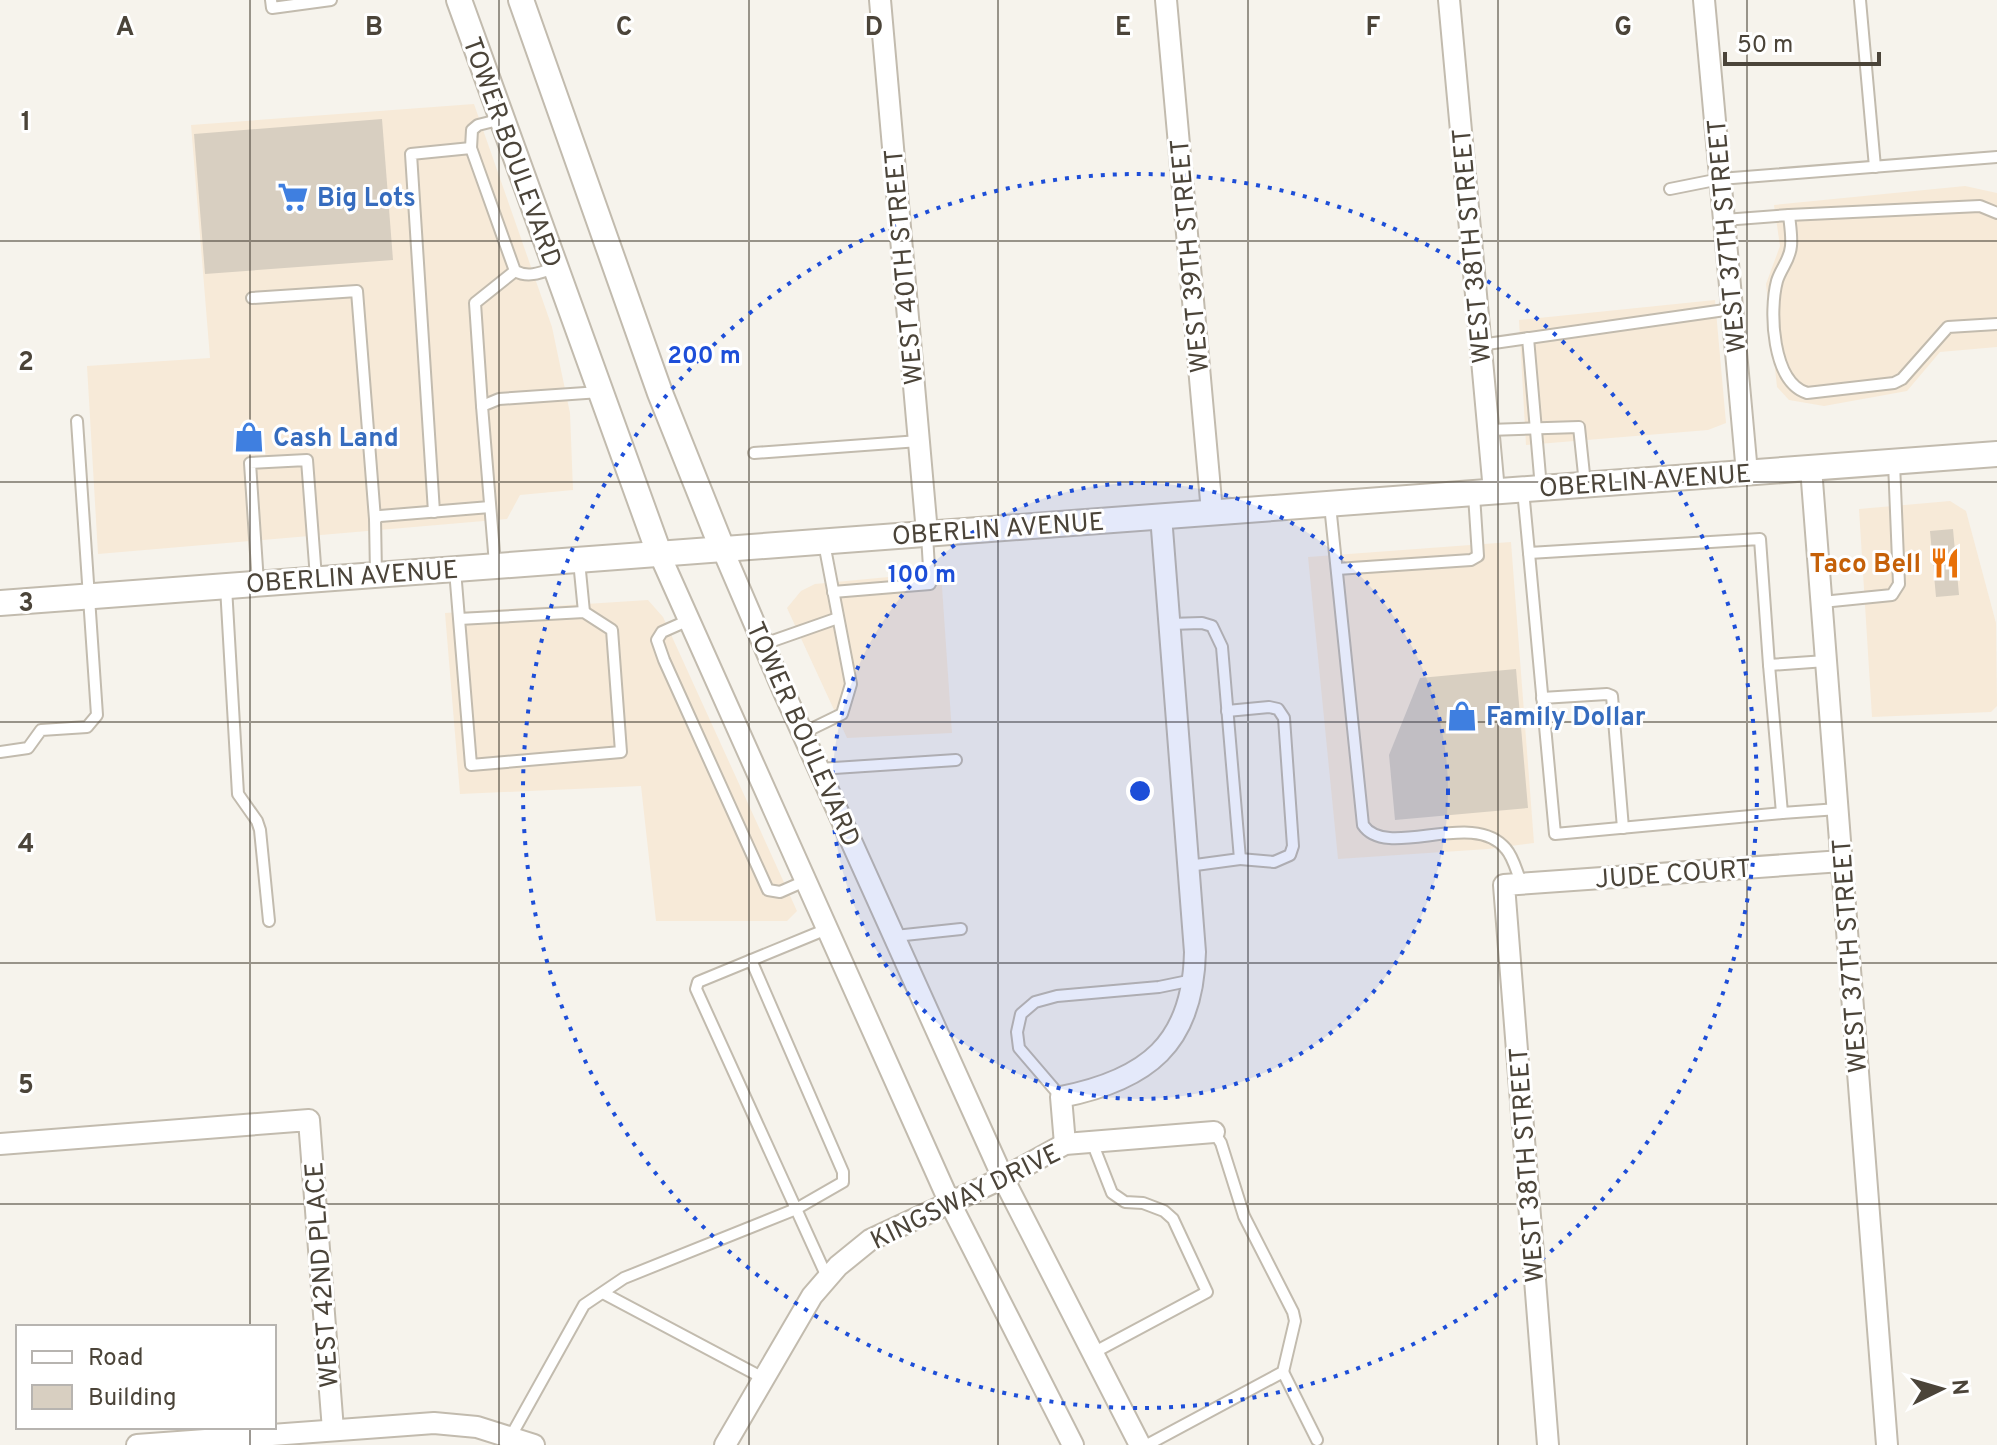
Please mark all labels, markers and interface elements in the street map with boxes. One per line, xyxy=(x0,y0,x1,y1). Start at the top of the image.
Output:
text: A xyxy=(116,12,134,45)
text: B xyxy=(365,12,383,45)
text: C xyxy=(616,12,632,45)
text: D xyxy=(865,12,883,45)
text: E xyxy=(1115,12,1131,45)
text: F xyxy=(1366,12,1381,45)
text: G xyxy=(1614,12,1632,45)
scale bar xyxy=(1725,16,1879,66)
text: 50 m xyxy=(1737,31,1793,61)
street label: TOWER BOULEVARD xyxy=(454,33,568,273)
text: 1 xyxy=(21,107,31,140)
street label: WEST 37TH STREET xyxy=(1702,117,1755,354)
street label: WEST 38TH STREET xyxy=(1447,127,1500,365)
street label: WEST 39TH STREET xyxy=(1165,137,1218,374)
street label: WEST 40TH STREET xyxy=(879,147,932,386)
supermarket icon: Big Lots xyxy=(276,180,310,214)
place label: Big Lots xyxy=(317,183,416,216)
text: 200 m xyxy=(667,342,741,372)
text: 2 xyxy=(18,347,34,380)
shop icon: Cash Land xyxy=(232,420,266,454)
place label: Cash Land xyxy=(273,423,399,456)
street label: OBERLIN AVENUE xyxy=(1538,459,1752,506)
street label: OBERLIN AVENUE xyxy=(891,507,1105,554)
restaurant icon: Taco Bell xyxy=(1928,546,1962,580)
place label: Taco Bell xyxy=(1809,549,1921,582)
street label: OBERLIN AVENUE xyxy=(245,555,459,602)
text: 100 m xyxy=(888,561,956,591)
text: 3 xyxy=(18,588,34,621)
street label: TOWER BOULEVARD xyxy=(737,617,866,853)
shop icon: Family Dollar xyxy=(1445,699,1479,733)
place label: Family Dollar xyxy=(1486,702,1646,735)
centre of rings xyxy=(1126,777,1154,805)
text: 4 xyxy=(18,829,34,862)
street label: WEST 37TH STREET xyxy=(1827,837,1876,1074)
street label: JUDE COURT xyxy=(1594,854,1752,897)
street label: WEST 38TH STREET xyxy=(1504,1046,1553,1284)
text: 5 xyxy=(18,1070,34,1103)
street label: KINGSWAY DRIVE xyxy=(866,1138,1067,1259)
street label: WEST 42ND PLACE xyxy=(299,1161,348,1389)
legend xyxy=(16,1325,276,1429)
text: Road xyxy=(88,1344,144,1374)
north arrow xyxy=(1901,1349,1981,1429)
text: N xyxy=(1944,1378,1973,1397)
text: Building xyxy=(88,1384,177,1414)

